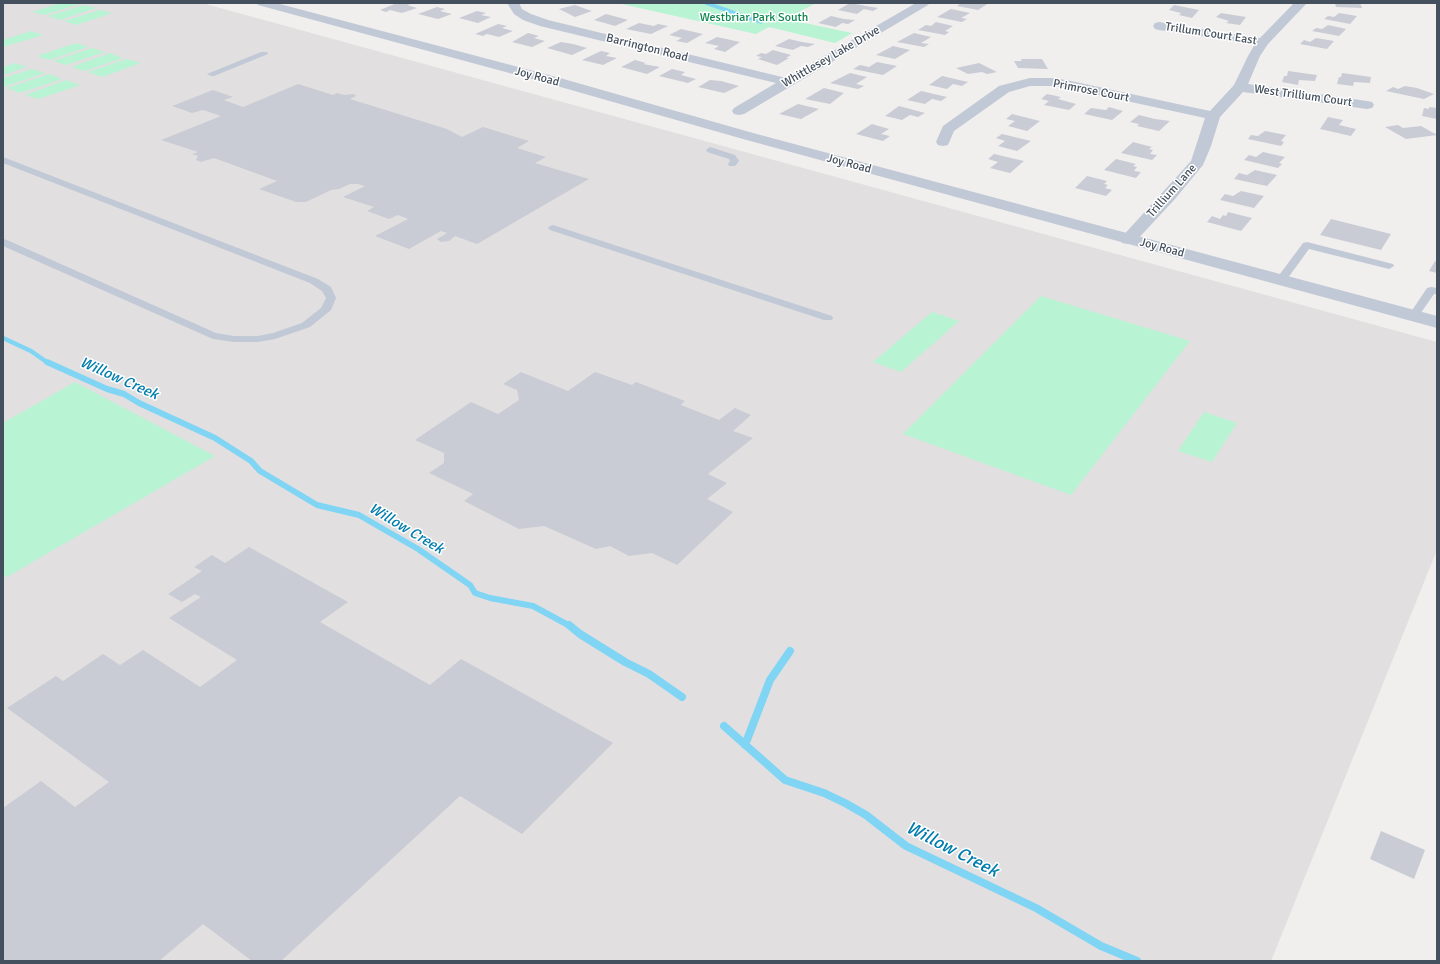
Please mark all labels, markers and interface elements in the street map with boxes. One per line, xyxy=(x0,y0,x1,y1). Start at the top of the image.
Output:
park label: Westbriar Park South xyxy=(700,11,808,25)
street label: Trillum Court East xyxy=(1164,20,1258,48)
street label: Whittlesey Lake Drive xyxy=(780,23,882,91)
street label: Barrington Road xyxy=(605,31,689,65)
street label: Joy Road xyxy=(513,64,561,90)
street label: Primrose Court xyxy=(1052,77,1130,105)
street label: West Trillium Court xyxy=(1253,82,1353,110)
street label: Joy Road xyxy=(825,151,873,177)
street label: Trillium Lane xyxy=(1144,161,1200,221)
street label: Joy Road xyxy=(1138,235,1186,261)
water label: Willow Creek xyxy=(77,354,161,404)
water label: Willow Creek xyxy=(365,500,447,558)
water label: Willow Creek xyxy=(902,818,1002,882)

